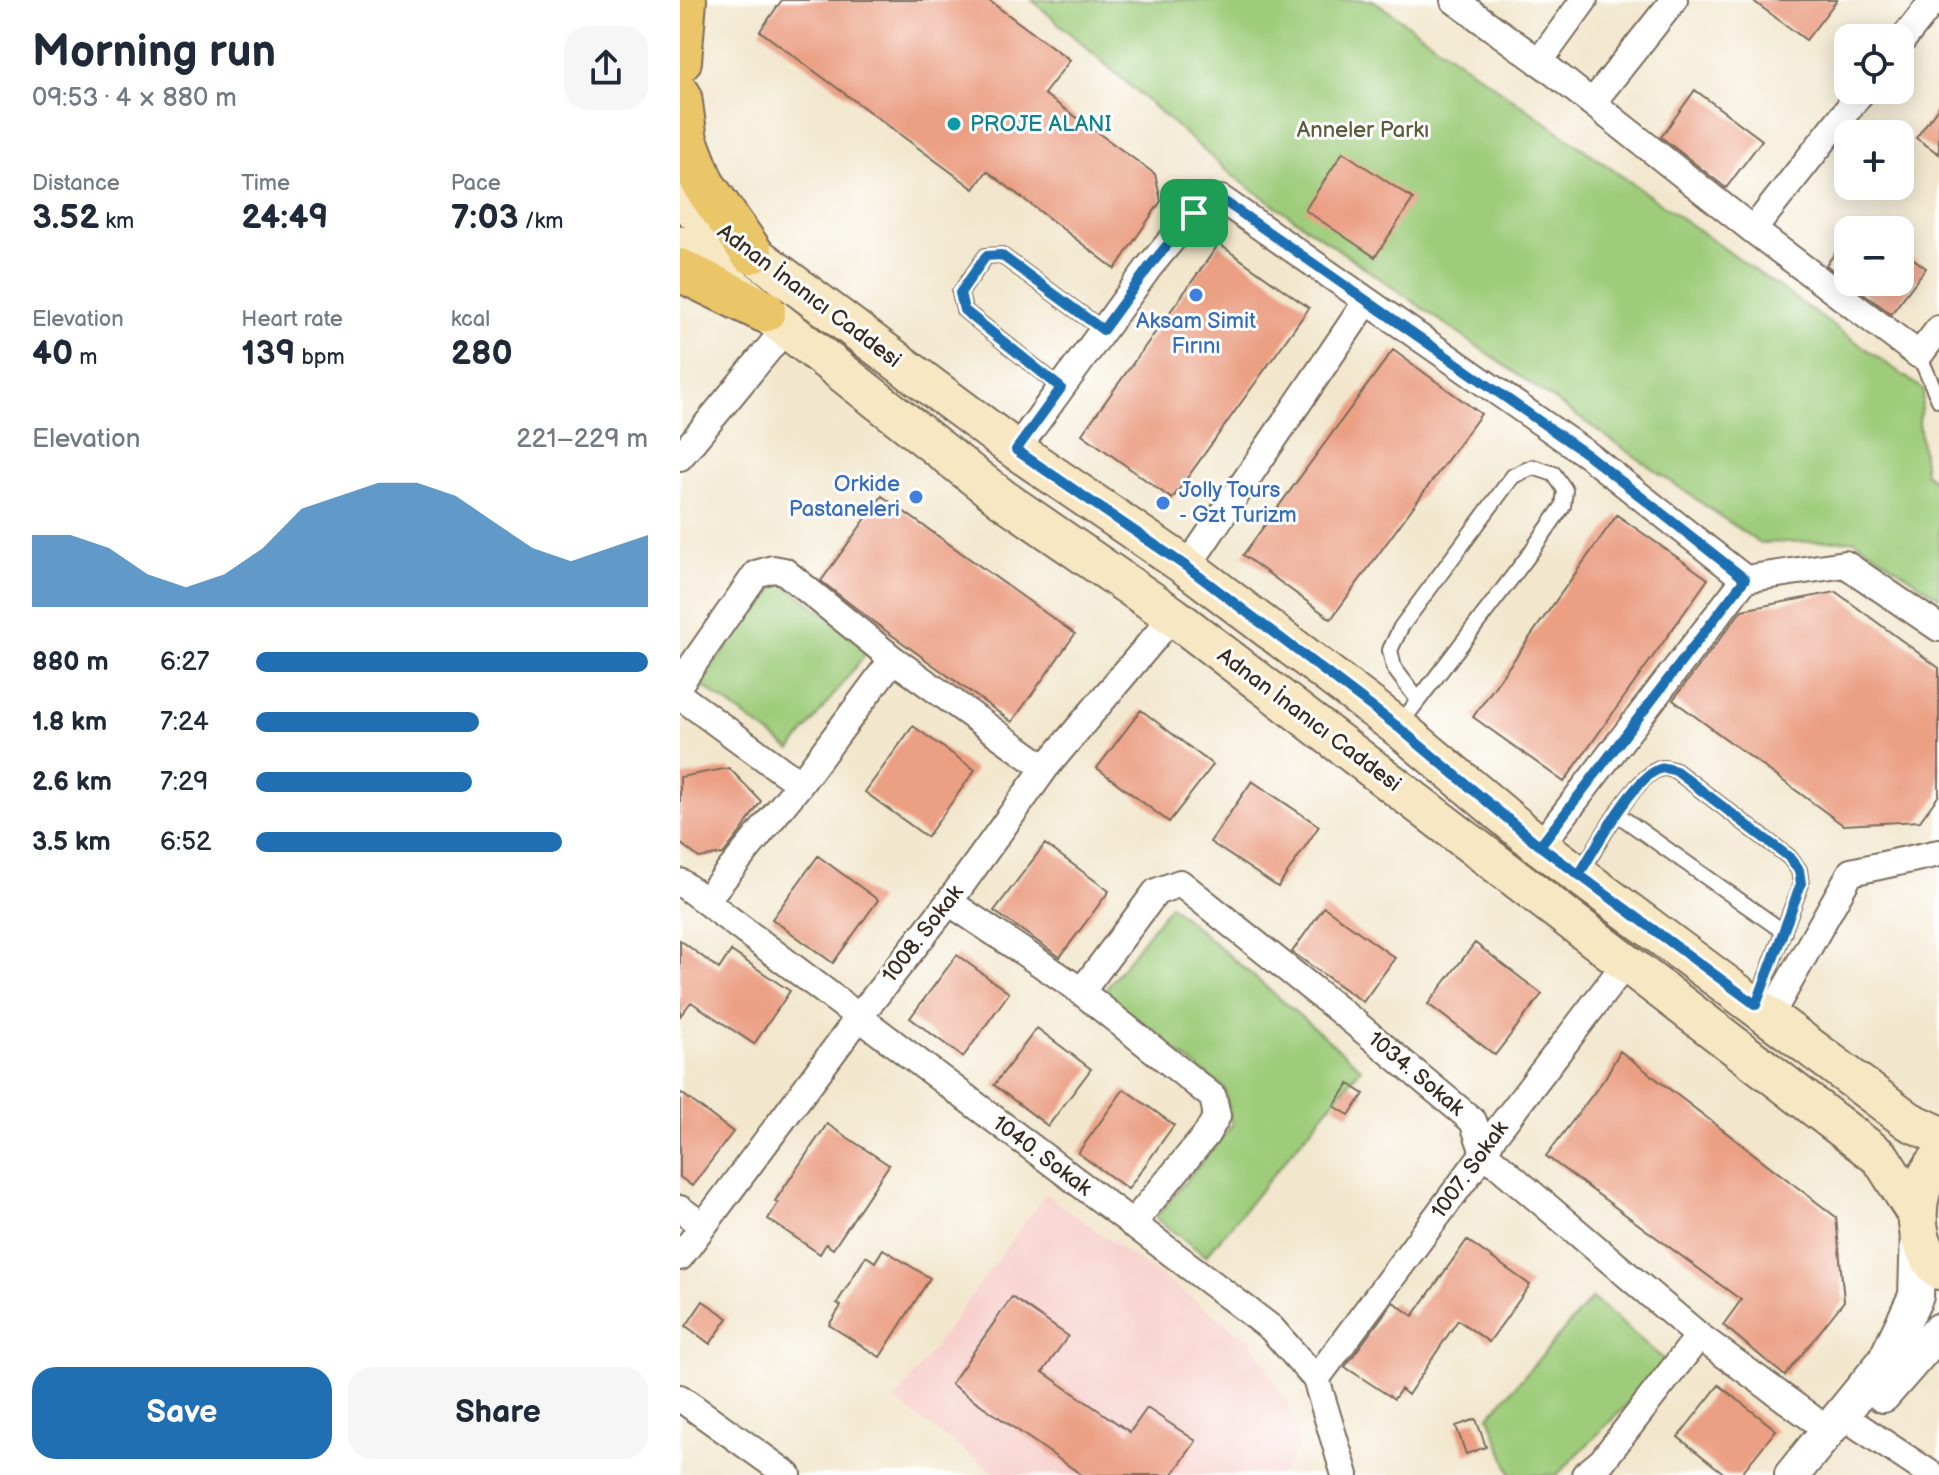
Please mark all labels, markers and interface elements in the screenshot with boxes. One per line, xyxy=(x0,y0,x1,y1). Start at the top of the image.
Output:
map controls xyxy=(1834,24,1914,296)
button: locate xyxy=(1834,24,1914,104)
text: Morning run xyxy=(32,26,276,79)
button: share xyxy=(564,26,648,110)
text: 09:53 · 4 × 880 m xyxy=(32,83,237,114)
place label: PROJE ALANI xyxy=(970,111,1112,138)
marker: PROJE ALANI xyxy=(945,115,963,133)
park label: Anneler Parkı xyxy=(1297,117,1429,144)
button: + xyxy=(1834,120,1914,200)
text: Distance xyxy=(32,170,120,197)
text: Time xyxy=(241,170,290,197)
text: Pace xyxy=(451,170,501,197)
pin xyxy=(1160,179,1228,247)
icon: arrive xyxy=(1172,191,1216,235)
text: 3.52 xyxy=(32,197,99,238)
text: 24:49 xyxy=(241,197,329,238)
text: 7:03 xyxy=(451,197,519,238)
text: km xyxy=(99,208,134,235)
text: /km xyxy=(519,208,563,235)
button: − xyxy=(1834,216,1914,296)
street label: Adnan İnanıcı Caddesi xyxy=(712,218,906,374)
marker: Aksam Simit Fırını xyxy=(1187,286,1205,304)
text: Elevation xyxy=(32,306,124,333)
text: Heart rate xyxy=(241,306,343,333)
text: kcal xyxy=(451,306,490,333)
place label: Aksam Simit Fırını xyxy=(1136,308,1256,360)
text: 40 xyxy=(32,333,73,374)
text: 139 xyxy=(241,333,295,374)
text: 280 xyxy=(451,333,513,374)
text: m xyxy=(73,344,97,371)
text: bpm xyxy=(295,344,345,371)
text: Elevation xyxy=(32,424,140,455)
text: 221–229 m xyxy=(516,424,648,455)
place label: Orkide Pastaneleri xyxy=(789,471,900,523)
place label: Jolly Tours - Gzt Turizm xyxy=(1179,477,1297,529)
marker: Orkide Pastaneleri xyxy=(907,488,925,506)
marker: Jolly Tours - Gzt Turizm xyxy=(1154,494,1172,512)
street label: Adnan İnanıcı Caddesi xyxy=(1212,642,1406,798)
text: 880 m xyxy=(32,647,109,678)
text: 6:27 xyxy=(160,647,209,678)
text: 1.8 km xyxy=(32,707,107,738)
text: 7:24 xyxy=(160,707,209,738)
text: 2.6 km xyxy=(32,767,112,798)
text: 7:29 xyxy=(160,767,208,798)
text: 3.5 km xyxy=(32,827,111,858)
text: 6:52 xyxy=(160,827,211,858)
street label: 1008. Sokak xyxy=(877,880,970,988)
street label: 1034. Sokak xyxy=(1362,1026,1470,1122)
street label: 1040. Sokak xyxy=(987,1110,1097,1202)
street label: 1007. Sokak xyxy=(1425,1116,1515,1224)
button: Save xyxy=(32,1367,332,1459)
button: Share xyxy=(348,1367,648,1459)

